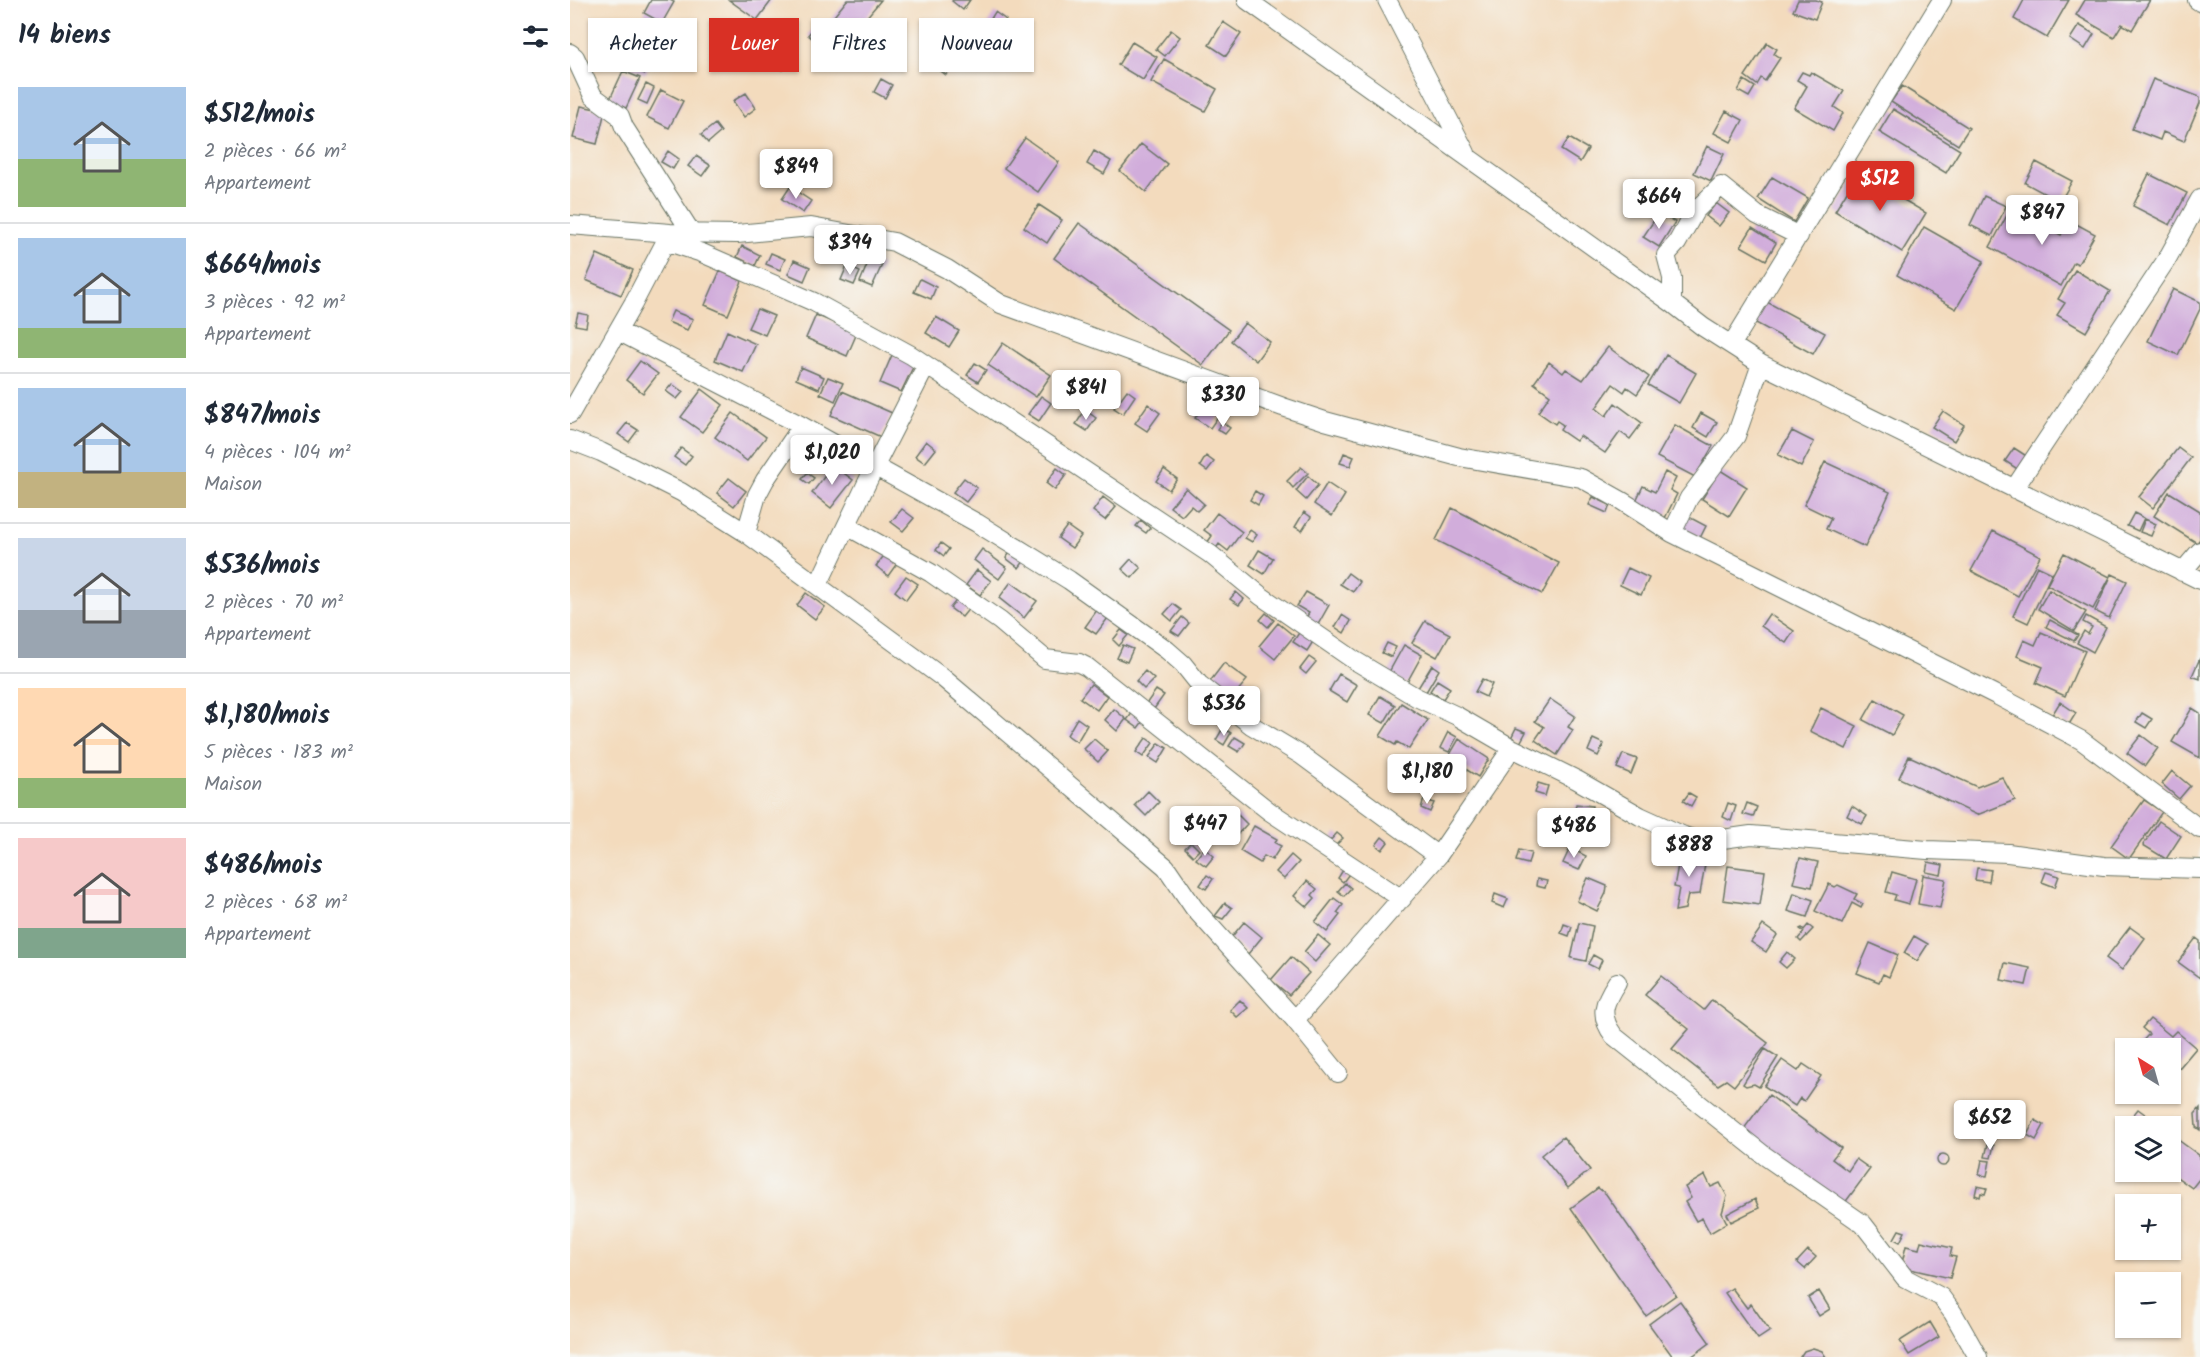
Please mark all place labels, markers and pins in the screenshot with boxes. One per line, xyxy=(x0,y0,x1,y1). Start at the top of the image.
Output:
pin: $849 xyxy=(760,149,832,200)
pin: $512 xyxy=(1844,161,1916,212)
pin: $664 xyxy=(1623,179,1695,230)
pin: $847 xyxy=(2006,195,2078,246)
pin: $394 xyxy=(814,225,886,276)
pin: $841 xyxy=(1050,370,1122,421)
pin: $330 xyxy=(1187,377,1259,428)
pin: $1,020 xyxy=(783,435,881,486)
pin: $536 xyxy=(1188,686,1260,737)
pin: $1,180 xyxy=(1378,754,1476,805)
pin: $447 xyxy=(1169,806,1241,857)
pin: $486 xyxy=(1538,808,1610,859)
pin: $888 xyxy=(1653,827,1725,878)
pin: $652 xyxy=(1954,1100,2026,1151)

